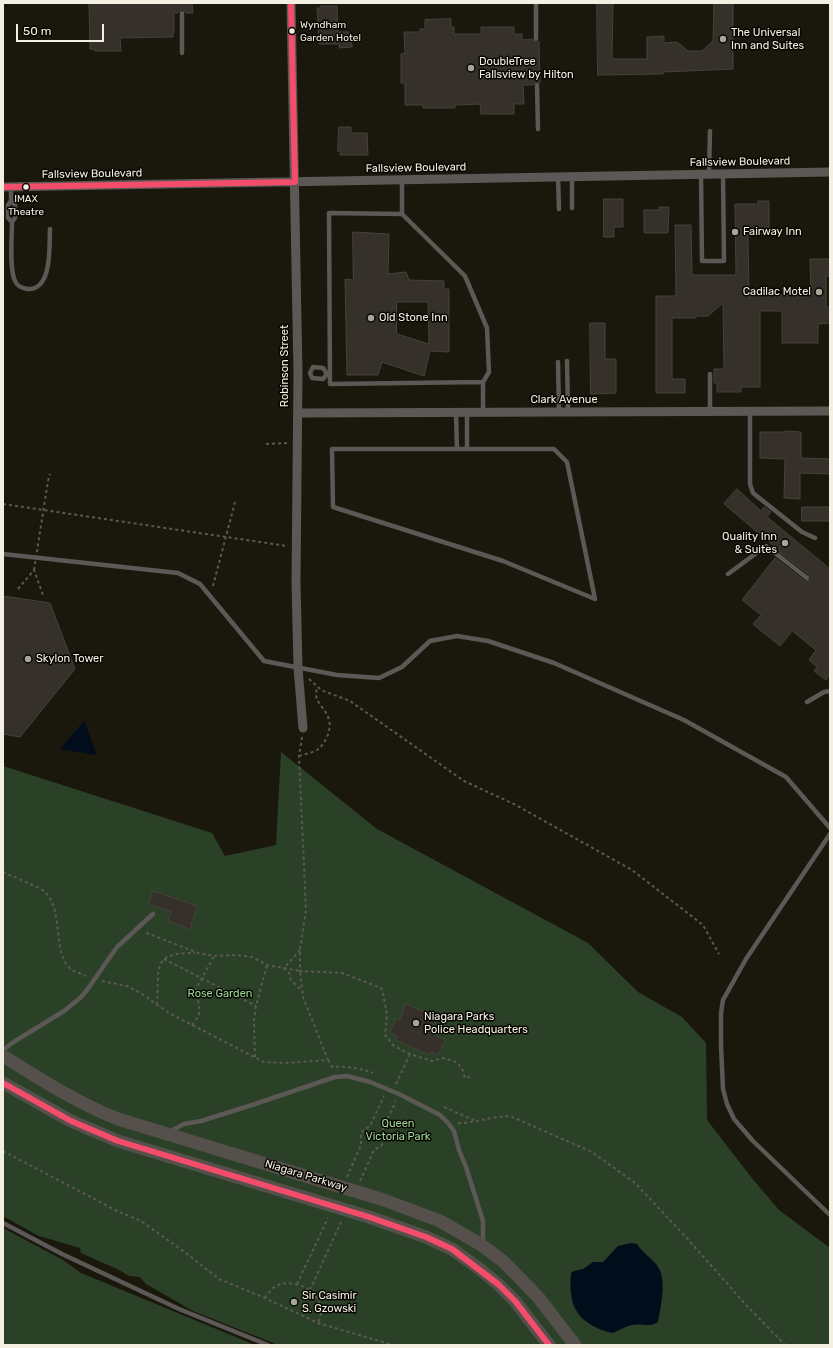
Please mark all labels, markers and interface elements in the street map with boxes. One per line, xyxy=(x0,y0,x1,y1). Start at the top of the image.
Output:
scale bar xyxy=(18,16,106,42)
place label: Wyndham Garden Hotel xyxy=(300,19,361,42)
text: 50 m xyxy=(23,24,51,38)
marker: Wyndham Garden Hotel xyxy=(287,26,297,36)
place label: The Universal Inn and Suites xyxy=(731,26,804,52)
marker: The Universal Inn and Suites xyxy=(718,34,728,44)
place label: DoubleTree Fallsview by Hilton xyxy=(479,55,574,81)
marker: DoubleTree Fallsview by Hilton xyxy=(466,63,476,73)
street label: Fallsview Boulevard xyxy=(690,155,790,169)
street label: Fallsview Boulevard xyxy=(366,161,466,175)
street label: Fallsview Boulevard xyxy=(42,167,142,181)
marker: IMAX Theatre xyxy=(21,182,31,192)
place label: IMAX Theatre xyxy=(8,193,44,216)
place label: Fairway Inn xyxy=(743,225,802,239)
marker: Fairway Inn xyxy=(730,227,740,237)
place label: Cadilac Motel xyxy=(743,285,811,299)
marker: Cadilac Motel xyxy=(814,287,824,297)
place label: Old Stone Inn xyxy=(379,311,448,325)
marker: Old Stone Inn xyxy=(366,313,376,323)
street label: Robinson Street xyxy=(278,325,292,407)
street label: Clark Avenue xyxy=(530,393,598,407)
place label: Quality Inn & Suites xyxy=(722,530,777,556)
marker: Quality Inn & Suites xyxy=(780,538,790,548)
place label: Skylon Tower xyxy=(36,652,103,666)
marker: Skylon Tower xyxy=(23,654,33,664)
park label: Rose Garden xyxy=(188,987,252,1001)
place label: Niagara Parks Police Headquarters xyxy=(424,1010,528,1036)
marker: Niagara Parks Police Headquarters xyxy=(411,1018,421,1028)
park label: Queen Victoria Park xyxy=(365,1117,431,1143)
street label: Niagara Parkway xyxy=(263,1157,349,1195)
place label: Sir Casimir S. Gzowski xyxy=(302,1289,357,1315)
marker: Sir Casimir S. Gzowski xyxy=(289,1297,299,1307)

